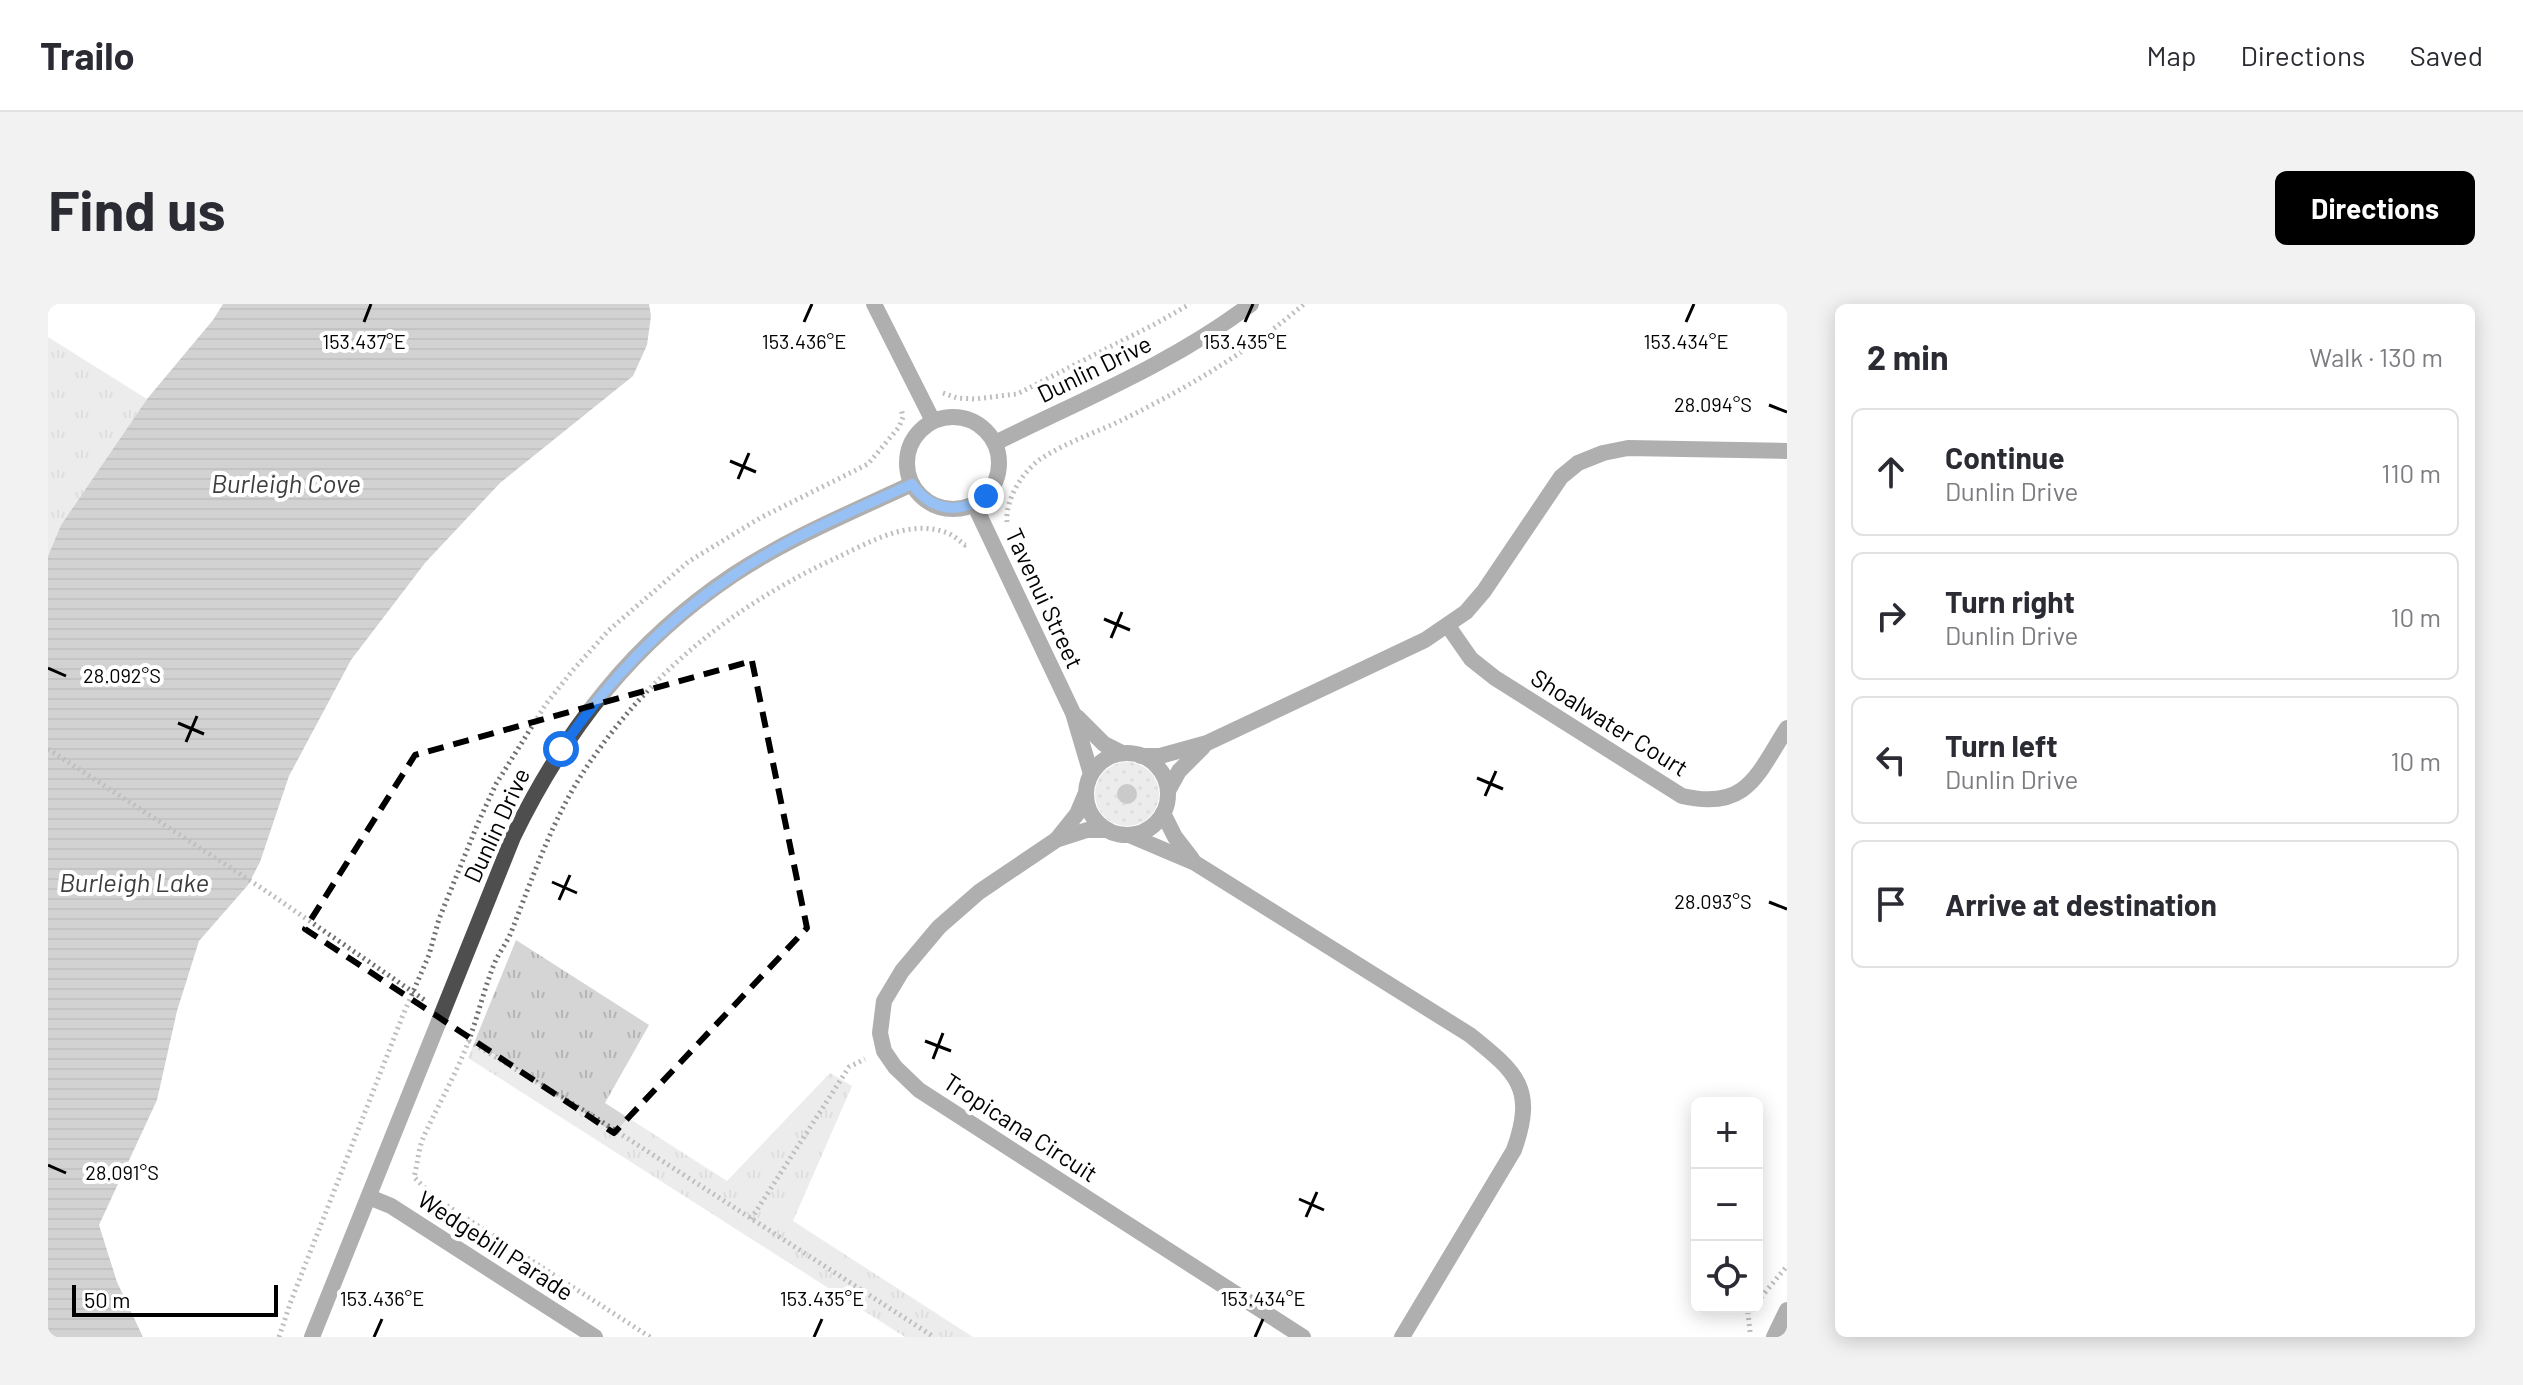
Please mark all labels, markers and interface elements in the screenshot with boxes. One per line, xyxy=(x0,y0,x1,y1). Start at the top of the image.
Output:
text: Trailo xyxy=(40,32,135,78)
text: Map xyxy=(2147,38,2196,72)
text: Directions xyxy=(2240,38,2366,72)
text: Saved xyxy=(2410,38,2483,72)
button: Directions xyxy=(2275,171,2475,245)
text: Find us xyxy=(48,175,226,242)
street label: Dunlin Drive xyxy=(1032,328,1156,408)
text: 153.437°E xyxy=(322,329,406,353)
text: 153.436°E xyxy=(762,329,846,353)
text: 153.435°E xyxy=(1203,329,1287,353)
text: 153.434°E xyxy=(1643,329,1729,353)
text: 2 min xyxy=(1867,336,1949,377)
text: Walk · 130 m xyxy=(2309,341,2443,372)
text: 28.094°S xyxy=(1674,392,1752,416)
text: Continue xyxy=(1945,439,2065,475)
icon: ahead xyxy=(1869,450,1913,494)
text: 110 m xyxy=(2381,457,2441,488)
water label: Burleigh Cove xyxy=(211,467,361,498)
text: Dunlin Drive xyxy=(1945,475,2078,506)
route end xyxy=(968,478,1004,514)
street label: Tavenui Street xyxy=(1000,523,1090,673)
text: Turn right xyxy=(1945,583,2075,619)
icon: right xyxy=(1869,594,1913,638)
text: 10 m xyxy=(2391,601,2441,632)
text: Dunlin Drive xyxy=(1945,619,2078,650)
street label: Shoalwater Court xyxy=(1526,662,1694,782)
text: 28.092°S xyxy=(83,663,161,687)
text: Turn left xyxy=(1945,727,2058,763)
route start xyxy=(543,731,579,767)
icon: left xyxy=(1869,738,1913,782)
text: 10 m xyxy=(2391,745,2441,776)
street label: Dunlin Drive xyxy=(457,763,535,887)
text: Dunlin Drive xyxy=(1945,763,2078,794)
water label: Burleigh Lake xyxy=(59,866,209,897)
icon: arrive xyxy=(1869,882,1913,926)
text: Arrive at destination xyxy=(1945,886,2217,922)
text: 28.093°S xyxy=(1674,889,1752,913)
street label: Tropicana Circuit xyxy=(939,1066,1103,1188)
map controls xyxy=(1691,1097,1763,1313)
button: + xyxy=(1691,1097,1763,1169)
text: 28.091°S xyxy=(85,1160,159,1184)
button: − xyxy=(1691,1169,1763,1241)
street label: Wedgebill Parade xyxy=(413,1184,579,1306)
button: locate xyxy=(1691,1241,1763,1313)
scale bar xyxy=(72,1281,278,1317)
text: 50 m xyxy=(84,1286,130,1312)
text: 153.436°E xyxy=(340,1286,424,1310)
text: 153.435°E xyxy=(780,1286,864,1310)
text: 153.434°E xyxy=(1220,1286,1306,1310)

